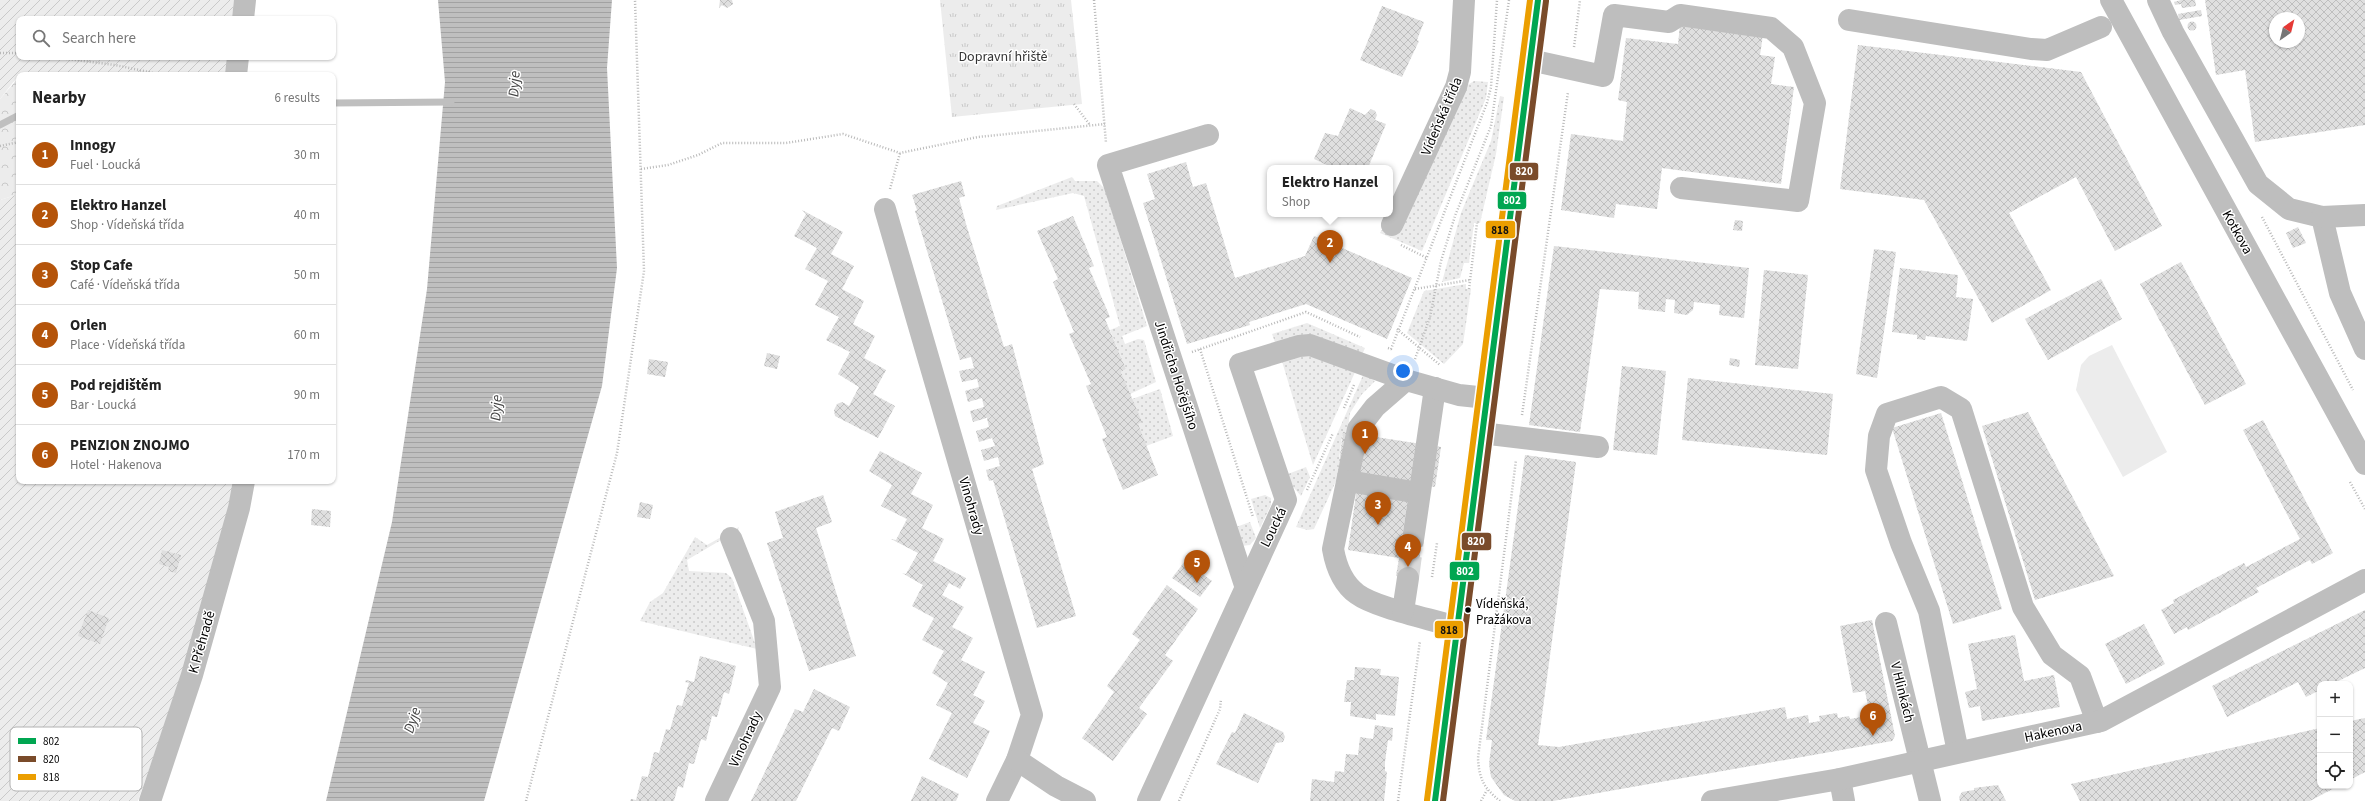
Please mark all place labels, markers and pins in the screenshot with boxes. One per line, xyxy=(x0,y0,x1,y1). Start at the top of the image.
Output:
pin: 2 xyxy=(1317,230,1343,263)
pin: 1 xyxy=(1352,421,1378,454)
pin: 3 xyxy=(1365,492,1391,525)
pin: 4 xyxy=(1395,534,1421,567)
pin: 5 xyxy=(1184,550,1210,583)
place label: Vídeňská, Pražákova xyxy=(1476,595,1531,629)
marker: Vídeňská, Pražákova xyxy=(1463,605,1473,615)
pin: 6 xyxy=(1860,703,1886,736)

